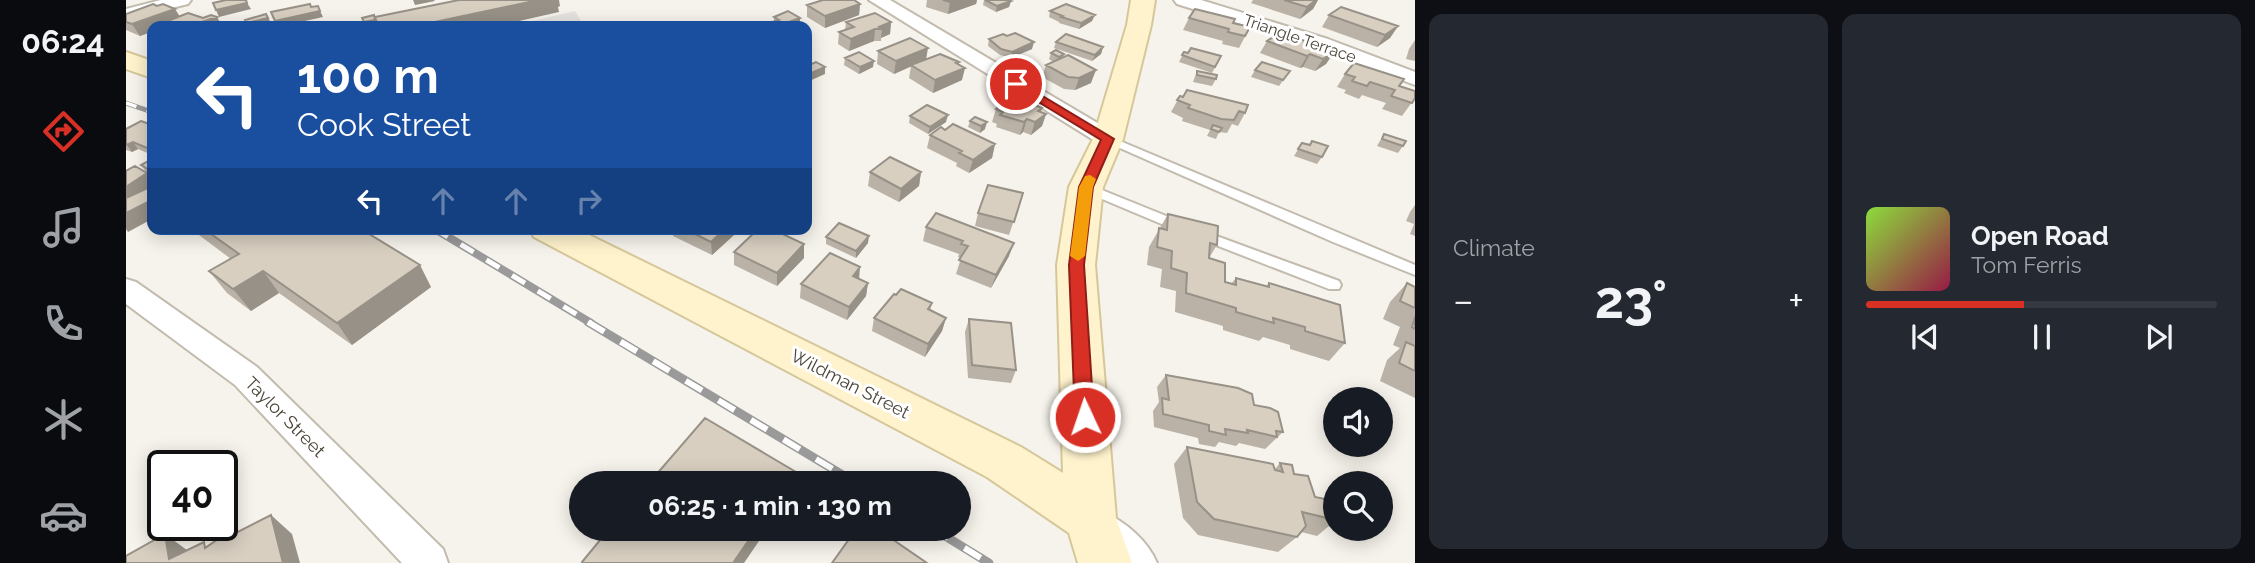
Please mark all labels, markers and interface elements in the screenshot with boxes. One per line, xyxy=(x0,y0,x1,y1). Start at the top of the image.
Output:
street label: Triangle Terrace xyxy=(1241,10,1359,67)
text: 06:24 xyxy=(21,23,105,60)
text: 100 m xyxy=(297,47,439,104)
icon: left xyxy=(182,49,273,140)
pin xyxy=(986,54,1046,114)
icon: arrive xyxy=(997,65,1035,103)
text: Cook Street xyxy=(297,106,471,143)
icon: directions xyxy=(39,107,88,156)
icon: left xyxy=(351,182,389,220)
icon: ahead xyxy=(424,182,462,220)
icon: ahead xyxy=(497,182,535,220)
icon: right xyxy=(570,182,608,220)
icon: music xyxy=(39,203,88,252)
text: Open Road xyxy=(1971,221,2109,251)
text: Climate xyxy=(1453,234,1535,261)
text: Tom Ferris xyxy=(1971,251,2082,278)
text: 23° xyxy=(1595,269,1667,330)
text: − xyxy=(1453,278,1473,323)
text: + xyxy=(1788,278,1804,323)
icon: phone xyxy=(39,299,88,348)
icon: previous xyxy=(1906,318,1944,356)
icon: pause xyxy=(2023,318,2061,356)
icon: next xyxy=(2140,318,2178,356)
street label: Wildman Street xyxy=(787,345,913,422)
street label: Taylor Street xyxy=(241,372,330,461)
position arrow xyxy=(1048,380,1122,454)
map controls xyxy=(1323,387,1393,541)
button: sound xyxy=(1323,387,1393,457)
icon: climate xyxy=(39,395,88,444)
speed limit sign: 40 xyxy=(147,450,238,541)
button: search xyxy=(1323,471,1393,541)
icon: car xyxy=(39,491,88,540)
text: 06:25 · 1 min · 130 m xyxy=(648,491,892,521)

